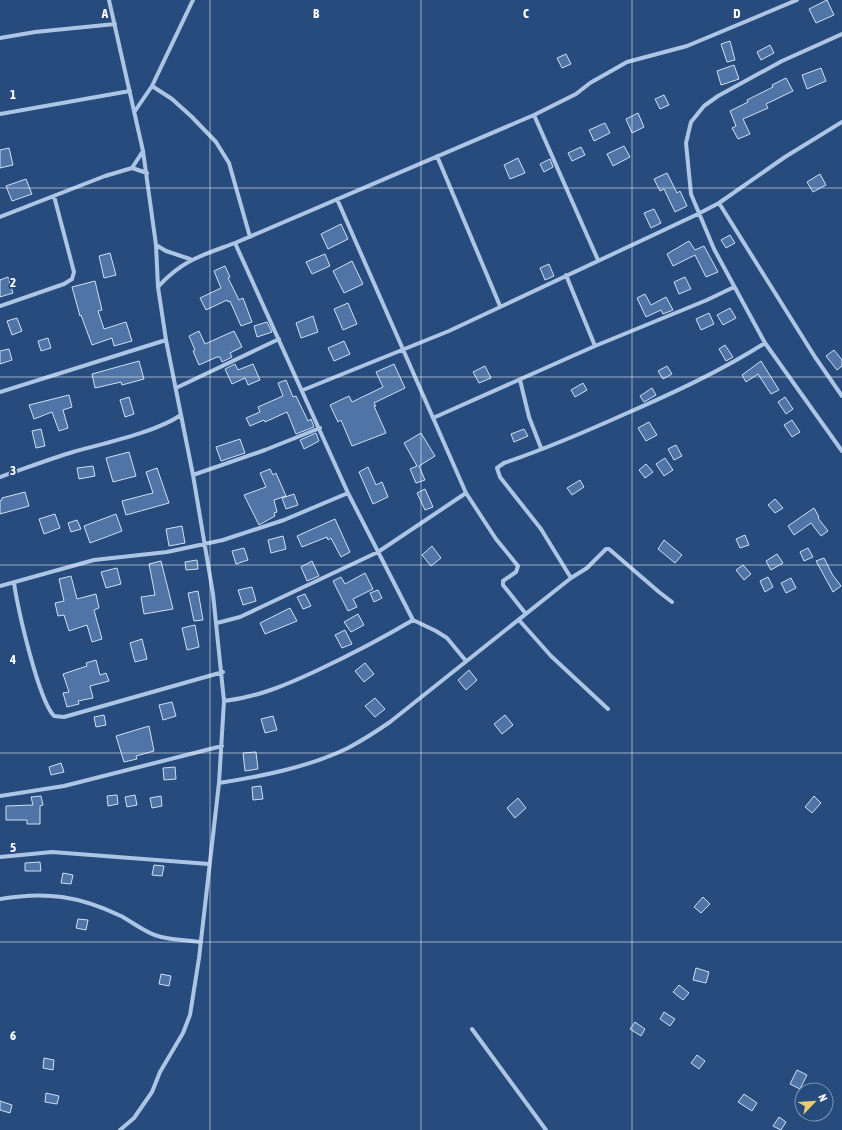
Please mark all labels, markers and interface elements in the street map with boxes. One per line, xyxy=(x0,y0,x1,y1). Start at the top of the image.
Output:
text: A xyxy=(101,6,109,21)
text: B xyxy=(313,6,320,21)
text: C xyxy=(523,6,529,21)
text: D xyxy=(733,6,741,21)
text: 1 xyxy=(10,87,16,102)
text: 2 xyxy=(10,275,16,290)
text: 3 xyxy=(10,463,16,478)
text: 4 xyxy=(9,652,16,667)
text: 5 xyxy=(10,840,16,855)
text: 6 xyxy=(10,1028,16,1043)
north arrow xyxy=(794,1082,834,1122)
text: N xyxy=(816,1092,830,1103)

